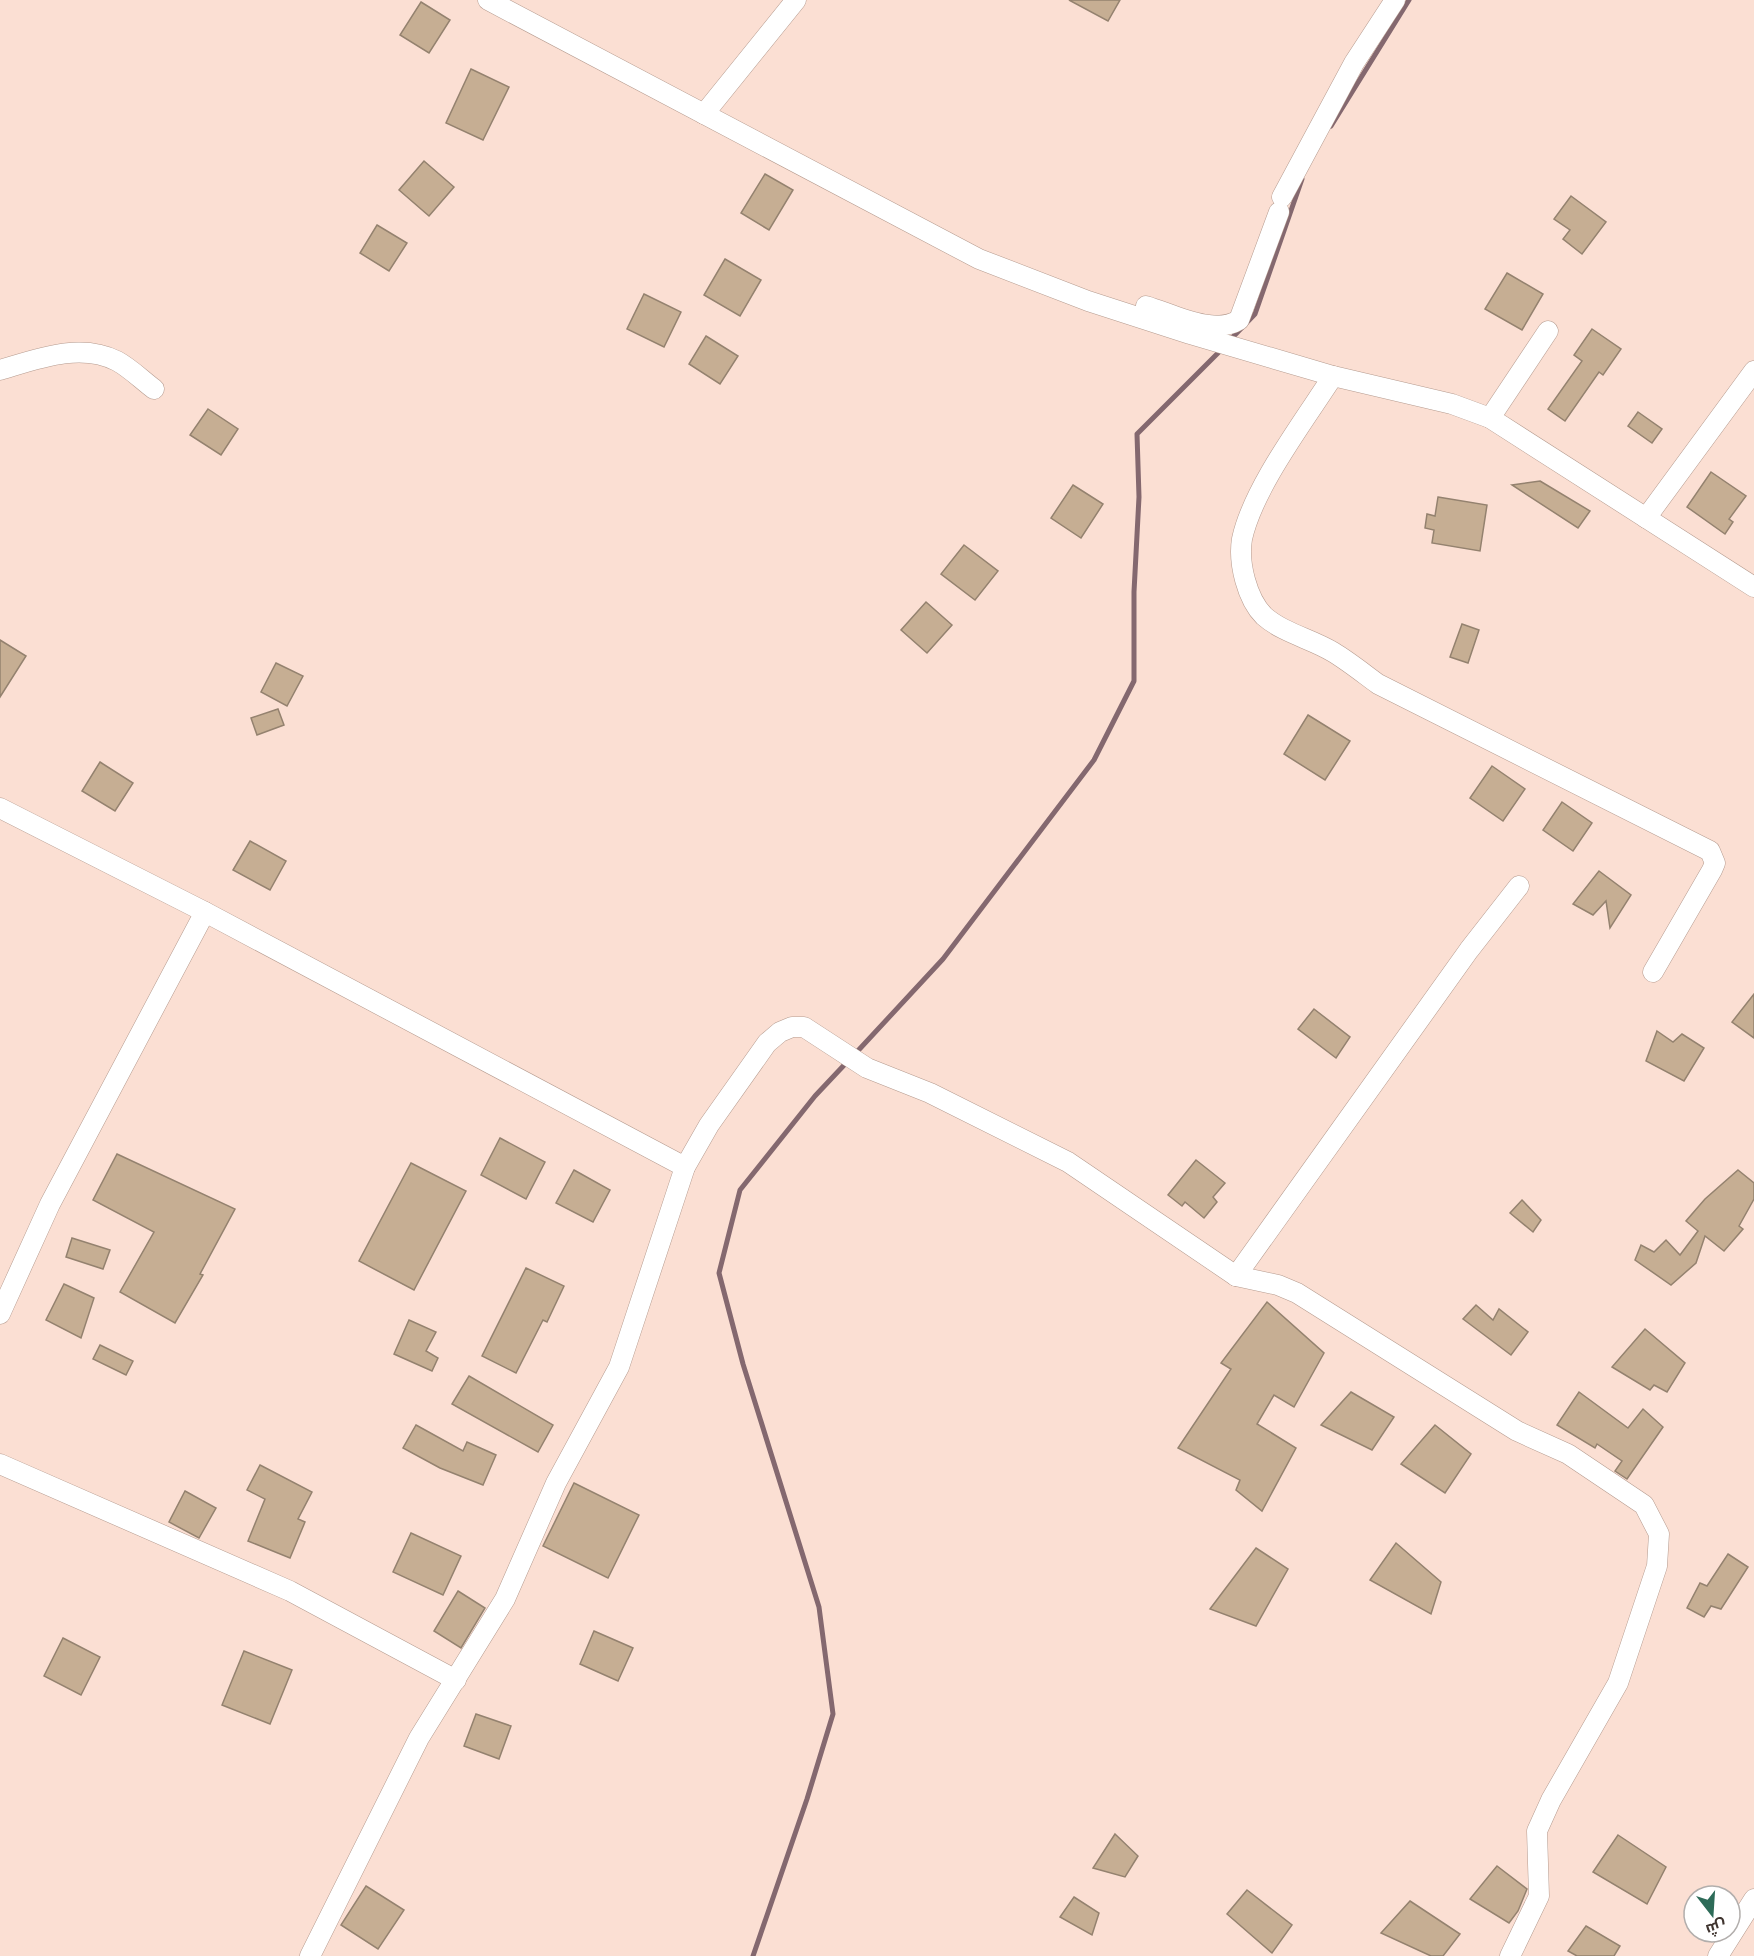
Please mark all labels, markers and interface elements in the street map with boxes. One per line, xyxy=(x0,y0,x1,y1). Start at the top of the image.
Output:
north arrow xyxy=(1682,1884,1742,1944)
text: ش xyxy=(1704,1916,1729,1941)

